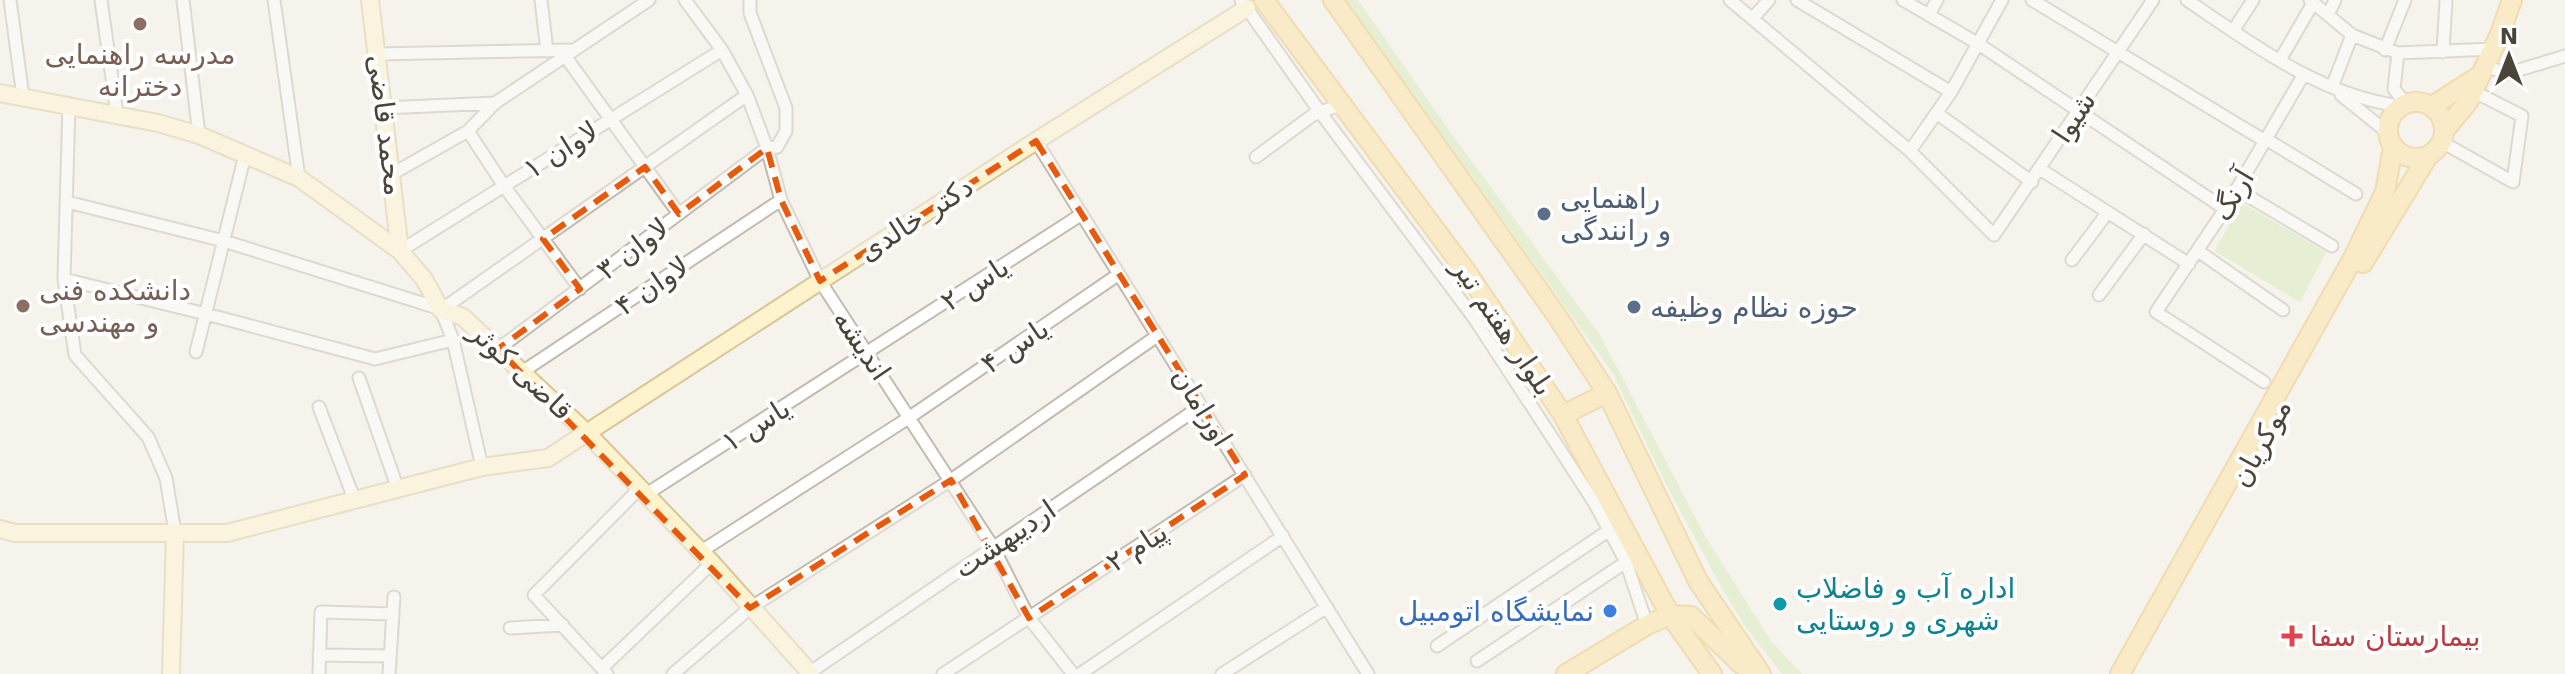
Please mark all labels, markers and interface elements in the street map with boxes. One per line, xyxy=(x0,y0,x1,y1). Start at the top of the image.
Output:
marker: مدرسه راهنمایی دخترانه xyxy=(131,15,149,33)
north arrow xyxy=(2469,16,2549,96)
text: N xyxy=(2500,24,2518,49)
place label: مدرسه راهنمایی دخترانه xyxy=(45,38,235,103)
street label: محمد قاضی xyxy=(361,53,411,197)
street label: شیوا xyxy=(2045,85,2103,149)
street label: لاوان ۱ xyxy=(518,114,604,186)
street label: آرنگ xyxy=(2205,162,2262,227)
street label: دکتر خالدی xyxy=(853,170,979,268)
place label: راهنمایی و رانندگی xyxy=(1560,182,1671,247)
marker: راهنمایی و رانندگی xyxy=(1535,205,1553,223)
street label: لاوان ۳ xyxy=(590,211,676,287)
street label: لاوان ۴ xyxy=(609,249,695,323)
street label: یاس ۲ xyxy=(935,250,1015,318)
street label: بلوار هفتم تیر xyxy=(1444,250,1561,402)
place label: دانشکده فنی و مهندسی xyxy=(39,274,191,339)
place label: حوزه نظام وظیفه xyxy=(1650,291,1858,324)
marker: دانشکده فنی و مهندسی xyxy=(14,297,32,315)
marker: حوزه نظام وظیفه xyxy=(1625,298,1643,316)
street label: اندیشه xyxy=(826,303,898,387)
street label: یاس ۴ xyxy=(975,312,1055,380)
street label: قاضی کوثر xyxy=(461,314,579,427)
street label: اورامان xyxy=(1165,361,1239,453)
street label: یاس ۱ xyxy=(716,391,796,459)
street label: موکریان xyxy=(2224,393,2298,493)
street label: اردیبهشت xyxy=(948,493,1062,585)
street label: پیام ۲ xyxy=(1100,515,1174,579)
place label: اداره آب و فاضلاب شهری و روستایی xyxy=(1796,572,2015,637)
place label: نمایشگاه اتومبیل xyxy=(1398,595,1594,628)
marker: اداره آب و فاضلاب شهری و روستایی xyxy=(1771,595,1789,613)
marker: نمایشگاه اتومبیل xyxy=(1601,602,1619,620)
place label: بیمارستان سفا xyxy=(2310,620,2481,653)
marker: بیمارستان سفا xyxy=(2281,625,2303,647)

